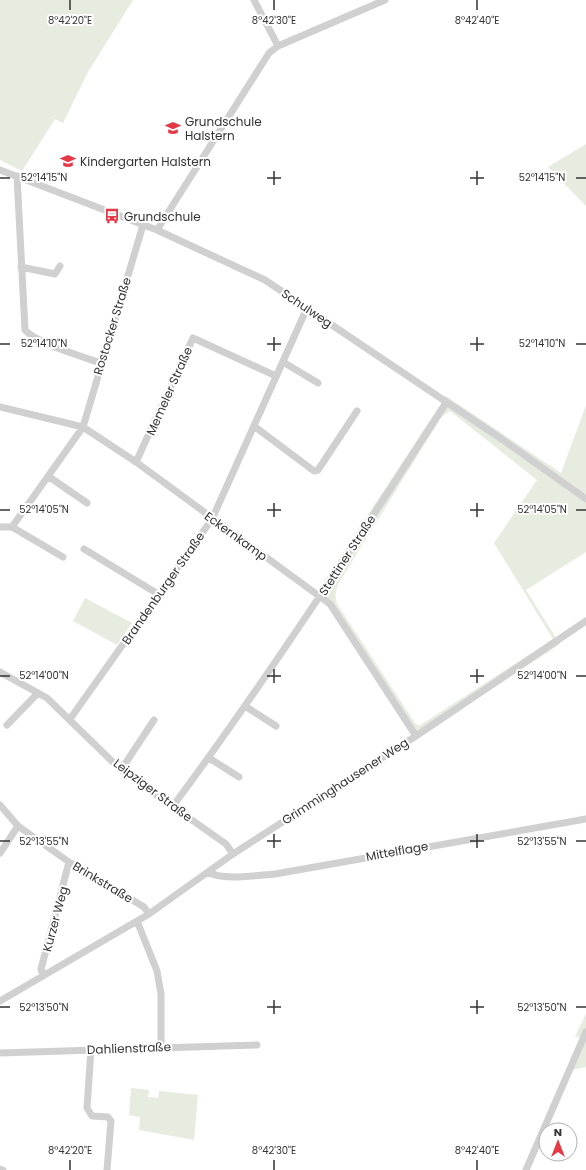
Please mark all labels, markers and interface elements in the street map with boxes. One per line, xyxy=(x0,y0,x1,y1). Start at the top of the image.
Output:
text: 8°42'20"E xyxy=(48,13,92,28)
text: 8°42'30"E xyxy=(252,13,296,28)
text: 8°42'40"E xyxy=(455,13,499,28)
place label: Grundschule Halstern xyxy=(185,113,262,144)
school or university icon: Grundschule Halstern xyxy=(164,119,182,137)
school or university icon: Kindergarten Halstern xyxy=(59,152,77,170)
place label: Kindergarten Halstern xyxy=(80,153,211,170)
text: 52°14'15"N xyxy=(21,170,67,185)
text: 52°14'15"N xyxy=(519,170,565,185)
bus stop icon: Grundschule xyxy=(103,207,121,225)
place label: Grundschule xyxy=(124,208,201,225)
street label: Rostocker Straße xyxy=(89,275,135,377)
street label: Schulweg xyxy=(278,285,336,331)
text: 52°14'10"N xyxy=(21,336,67,351)
text: 52°14'10"N xyxy=(519,336,565,351)
street label: Memeler Straße xyxy=(142,344,196,438)
text: 52°14'05"N xyxy=(19,502,69,517)
text: 52°14'05"N xyxy=(517,502,567,517)
street label: Eckernkamp xyxy=(201,507,271,565)
street label: Stettiner Straße xyxy=(315,511,379,599)
street label: Brandenburger Straße xyxy=(118,528,208,648)
text: 52°14'00"N xyxy=(19,668,69,683)
text: 52°14'00"N xyxy=(517,668,567,683)
street label: Grimminghausener Weg xyxy=(279,734,411,828)
street label: Leipziger Straße xyxy=(110,755,196,825)
text: 52°13'55"N xyxy=(19,834,69,849)
text: 52°13'55"N xyxy=(517,834,567,849)
street label: Mittelflage xyxy=(365,837,429,865)
street label: Brinkstraße xyxy=(70,857,136,907)
street label: Kurzer Weg xyxy=(38,884,72,954)
text: 52°13'50"N xyxy=(19,1000,69,1015)
text: 52°13'50"N xyxy=(517,1000,567,1015)
street label: Dahlienstraße xyxy=(87,1038,171,1058)
north arrow xyxy=(538,1122,578,1162)
text: N xyxy=(554,1124,562,1140)
text: 8°42'20"E xyxy=(48,1143,92,1158)
text: 8°42'30"E xyxy=(252,1143,296,1158)
text: 8°42'40"E xyxy=(455,1143,499,1158)

